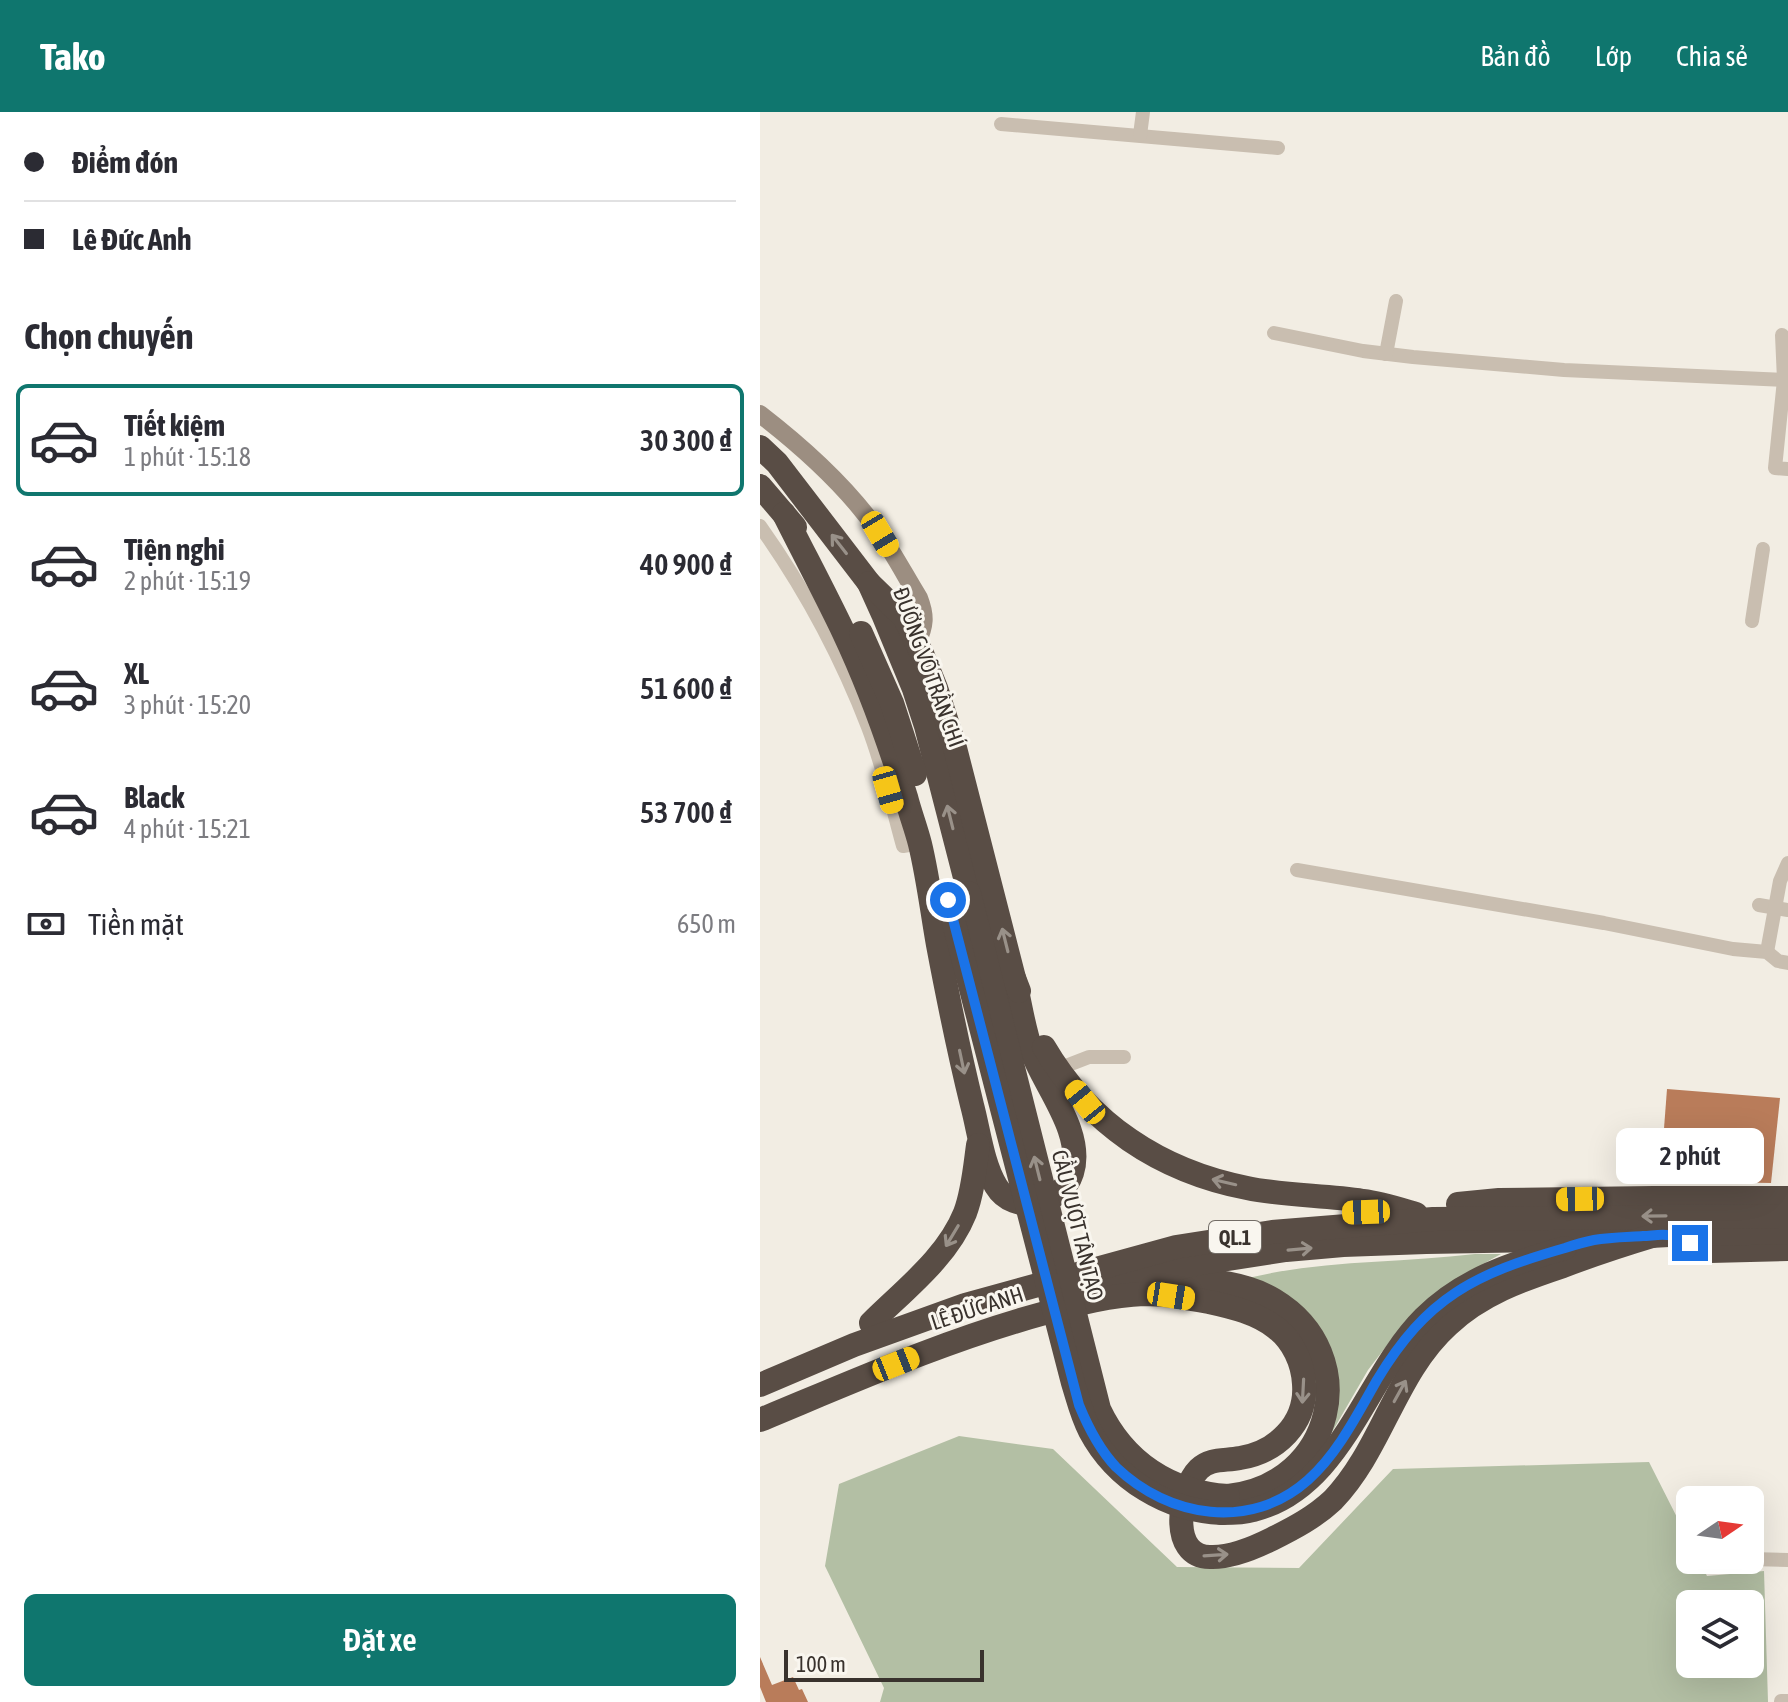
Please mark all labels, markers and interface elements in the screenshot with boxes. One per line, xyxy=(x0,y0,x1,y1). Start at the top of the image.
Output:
text: Tako xyxy=(40,35,106,78)
text: Bản đồ xyxy=(1480,40,1551,72)
text: Lớp xyxy=(1595,40,1632,72)
text: Chia sẻ xyxy=(1676,40,1748,72)
text: Điểm đón xyxy=(72,145,178,179)
text: Lê Đức Anh xyxy=(72,222,192,256)
text: Chọn chuyến xyxy=(24,315,193,357)
icon: car xyxy=(28,404,100,476)
text: Tiết kiệm xyxy=(124,408,225,442)
text: 30 300 ₫ xyxy=(640,423,732,457)
text: 1 phút · 15:18 xyxy=(124,442,251,472)
car xyxy=(857,507,903,561)
icon: car xyxy=(28,528,100,600)
text: Tiện nghi xyxy=(124,532,225,566)
one-way arrow xyxy=(830,534,847,555)
text: 40 900 ₫ xyxy=(640,547,732,581)
text: 2 phút · 15:19 xyxy=(124,566,251,596)
street label: ĐƯỜNG VÕ TRẦN CHÍ xyxy=(888,583,972,750)
icon: car xyxy=(28,652,100,724)
text: XL xyxy=(124,656,149,690)
text: 51 600 ₫ xyxy=(640,671,732,705)
text: 3 phút · 15:20 xyxy=(124,690,251,720)
car xyxy=(870,764,906,816)
icon: car xyxy=(28,776,100,848)
text: Black xyxy=(124,780,184,814)
text: 53 700 ₫ xyxy=(640,795,732,829)
one-way arrow xyxy=(942,805,957,831)
text: 4 phút · 15:21 xyxy=(124,814,251,844)
route start xyxy=(930,882,966,918)
icon: cash xyxy=(24,902,68,946)
text: Tiền mặt xyxy=(88,907,184,941)
text: 650 m xyxy=(677,909,736,939)
one-way arrow xyxy=(996,928,1011,954)
one-way arrow xyxy=(955,1048,970,1074)
car xyxy=(1061,1076,1109,1128)
callout: 2 phút xyxy=(1616,1127,1764,1183)
text: 2 phút xyxy=(1660,1141,1720,1171)
street label: CẦU VƯỢT TÂN TẠO xyxy=(1047,1147,1111,1303)
one-way arrow xyxy=(1029,1155,1044,1181)
one-way arrow xyxy=(1211,1174,1237,1189)
car xyxy=(1556,1187,1604,1211)
car xyxy=(1342,1199,1390,1225)
one-way arrow xyxy=(1641,1208,1668,1224)
road number: QL.1 xyxy=(1209,1221,1261,1253)
one-way arrow xyxy=(944,1224,960,1247)
route end xyxy=(1672,1225,1708,1261)
one-way arrow xyxy=(1287,1241,1313,1256)
car xyxy=(1145,1280,1197,1312)
street label: LÊ ĐỨC ANH xyxy=(927,1281,1027,1335)
car xyxy=(869,1344,923,1384)
one-way arrow xyxy=(1295,1377,1310,1404)
one-way arrow xyxy=(1393,1380,1409,1403)
north arrow xyxy=(1676,1486,1764,1574)
map controls xyxy=(1676,1486,1764,1678)
one-way arrow xyxy=(1203,1547,1229,1562)
button: layers xyxy=(1676,1590,1764,1678)
button: Đặt xe xyxy=(24,1594,736,1686)
scale bar xyxy=(784,1646,984,1682)
text: 100 m xyxy=(796,1651,846,1677)

